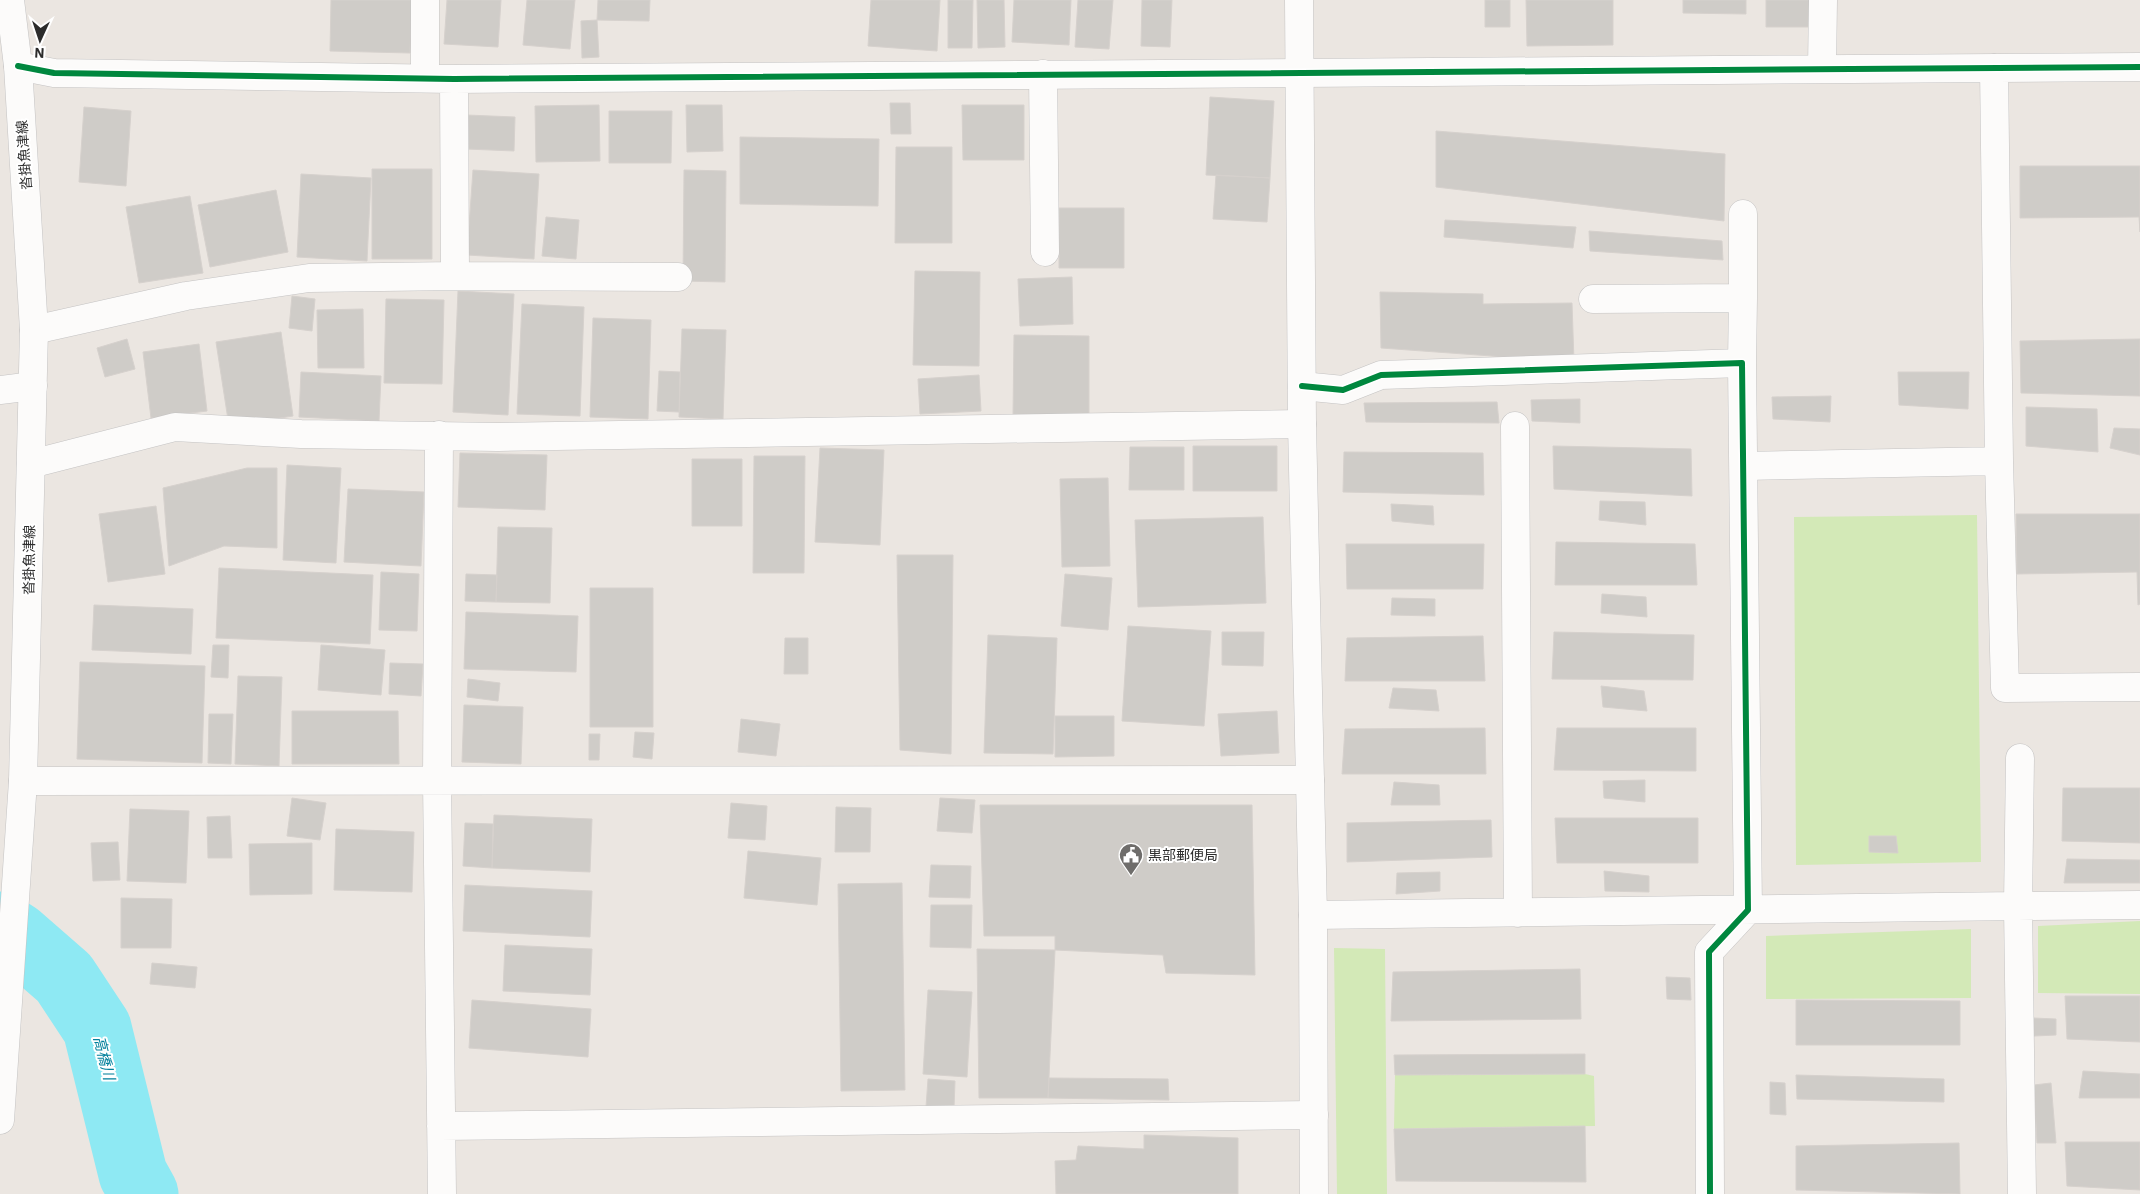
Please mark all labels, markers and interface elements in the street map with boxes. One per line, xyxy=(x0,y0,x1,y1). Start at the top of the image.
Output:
north arrow xyxy=(15,15,65,65)
text: N xyxy=(34,44,45,62)
street label: 沓掛魚津線 xyxy=(13,119,35,191)
street label: 沓掛魚津線 xyxy=(19,525,39,595)
public building icon: 黒部郵便局 xyxy=(1118,842,1144,876)
place label: 黒部郵便局 xyxy=(1148,846,1218,864)
water label: 高橋川 xyxy=(90,1034,120,1084)

